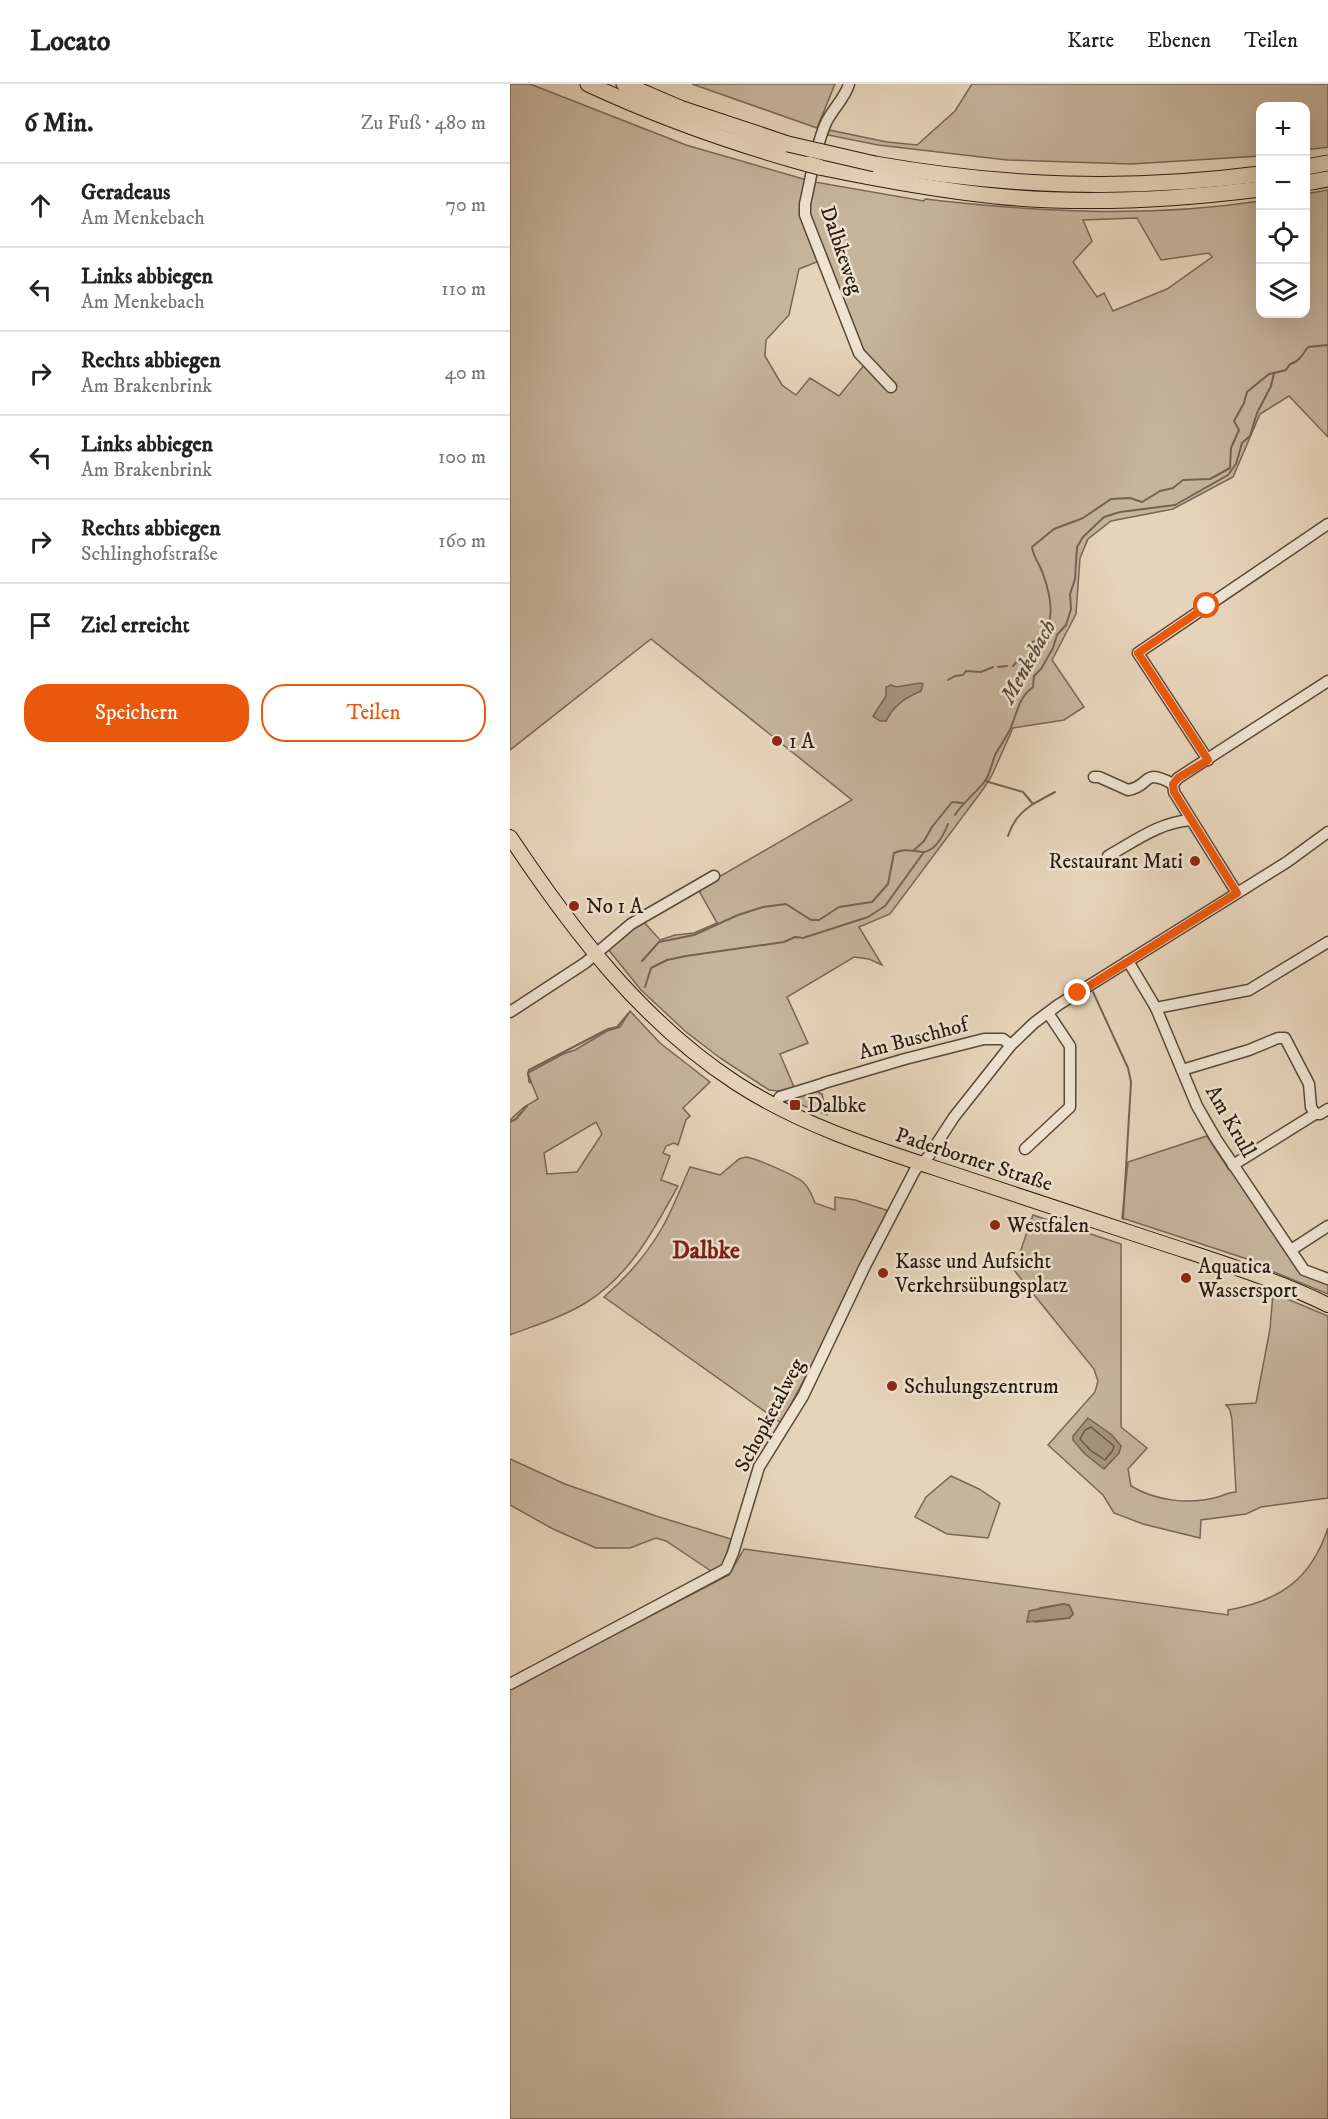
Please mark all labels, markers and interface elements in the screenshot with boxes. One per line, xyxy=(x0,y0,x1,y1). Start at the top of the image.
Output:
text: Locato xyxy=(30,24,110,59)
text: Karte xyxy=(1067,28,1114,54)
text: Ebenen xyxy=(1147,28,1211,54)
text: Teilen xyxy=(1244,28,1298,54)
map controls xyxy=(1256,102,1310,318)
button: + xyxy=(1256,102,1310,156)
text: 6 Min. xyxy=(24,107,93,140)
text: Zu Fuß · 480 m xyxy=(361,111,486,136)
button: − xyxy=(1256,156,1310,210)
text: Geradeaus xyxy=(81,179,170,206)
icon: ahead xyxy=(24,189,57,222)
text: 70 m xyxy=(445,193,486,218)
street label: Dalbkeweg xyxy=(814,203,869,299)
text: Am Menkebach xyxy=(81,206,205,231)
button: locate xyxy=(1256,210,1310,264)
text: Links abbiegen xyxy=(81,263,213,290)
button: layers xyxy=(1256,264,1310,318)
icon: left xyxy=(24,273,57,306)
text: 110 m xyxy=(441,277,486,302)
text: Am Menkebach xyxy=(81,290,205,315)
text: Rechts abbiegen xyxy=(81,347,221,374)
icon: right xyxy=(24,357,57,390)
text: 40 m xyxy=(444,361,486,386)
text: Am Brakenbrink xyxy=(81,374,212,399)
text: Links abbiegen xyxy=(81,431,213,458)
icon: left xyxy=(24,441,57,474)
text: 100 m xyxy=(438,445,486,470)
text: Am Brakenbrink xyxy=(81,458,212,483)
text: Rechts abbiegen xyxy=(81,515,221,542)
icon: right xyxy=(24,525,57,558)
text: 160 m xyxy=(438,529,486,554)
text: Schlinghofstraße xyxy=(81,542,218,567)
route start xyxy=(1193,592,1219,618)
icon: arrive xyxy=(24,609,57,642)
text: Ziel erreicht xyxy=(81,612,189,639)
water label: Menkebach xyxy=(993,615,1062,710)
button: Speichern xyxy=(24,684,249,742)
button: Teilen xyxy=(261,684,486,742)
place label: 1 A xyxy=(789,729,815,755)
marker: 1 A xyxy=(770,734,784,748)
place label: Restaurant Mati xyxy=(1049,849,1183,875)
marker: Restaurant Mati xyxy=(1188,854,1202,868)
place label: No 1 A xyxy=(586,894,644,920)
marker: No 1 A xyxy=(567,899,581,913)
route end xyxy=(1064,979,1090,1005)
street label: Am Buschhof xyxy=(856,1011,974,1066)
street label: Am Krull xyxy=(1199,1081,1261,1163)
place label: Dalbke xyxy=(807,1093,867,1119)
marker: Dalbke xyxy=(788,1098,802,1112)
street label: Paderborner Straße xyxy=(892,1122,1056,1198)
place label: Westfalen xyxy=(1006,1213,1089,1239)
marker: Westfalen xyxy=(988,1218,1002,1232)
district label: Dalbke xyxy=(672,1236,740,1266)
place label: Kasse und Aufsicht Verkehrsübungsplatz xyxy=(894,1249,1068,1299)
place label: Aquatica Wassersport xyxy=(1197,1254,1298,1304)
marker: Kasse und Aufsicht Verkehrsübungsplatz xyxy=(876,1266,890,1280)
marker: Aquatica Wassersport xyxy=(1179,1271,1193,1285)
street label: Schopketalweg xyxy=(729,1354,811,1477)
place label: Schulungszentrum xyxy=(904,1374,1059,1400)
marker: Schulungszentrum xyxy=(885,1379,899,1393)

